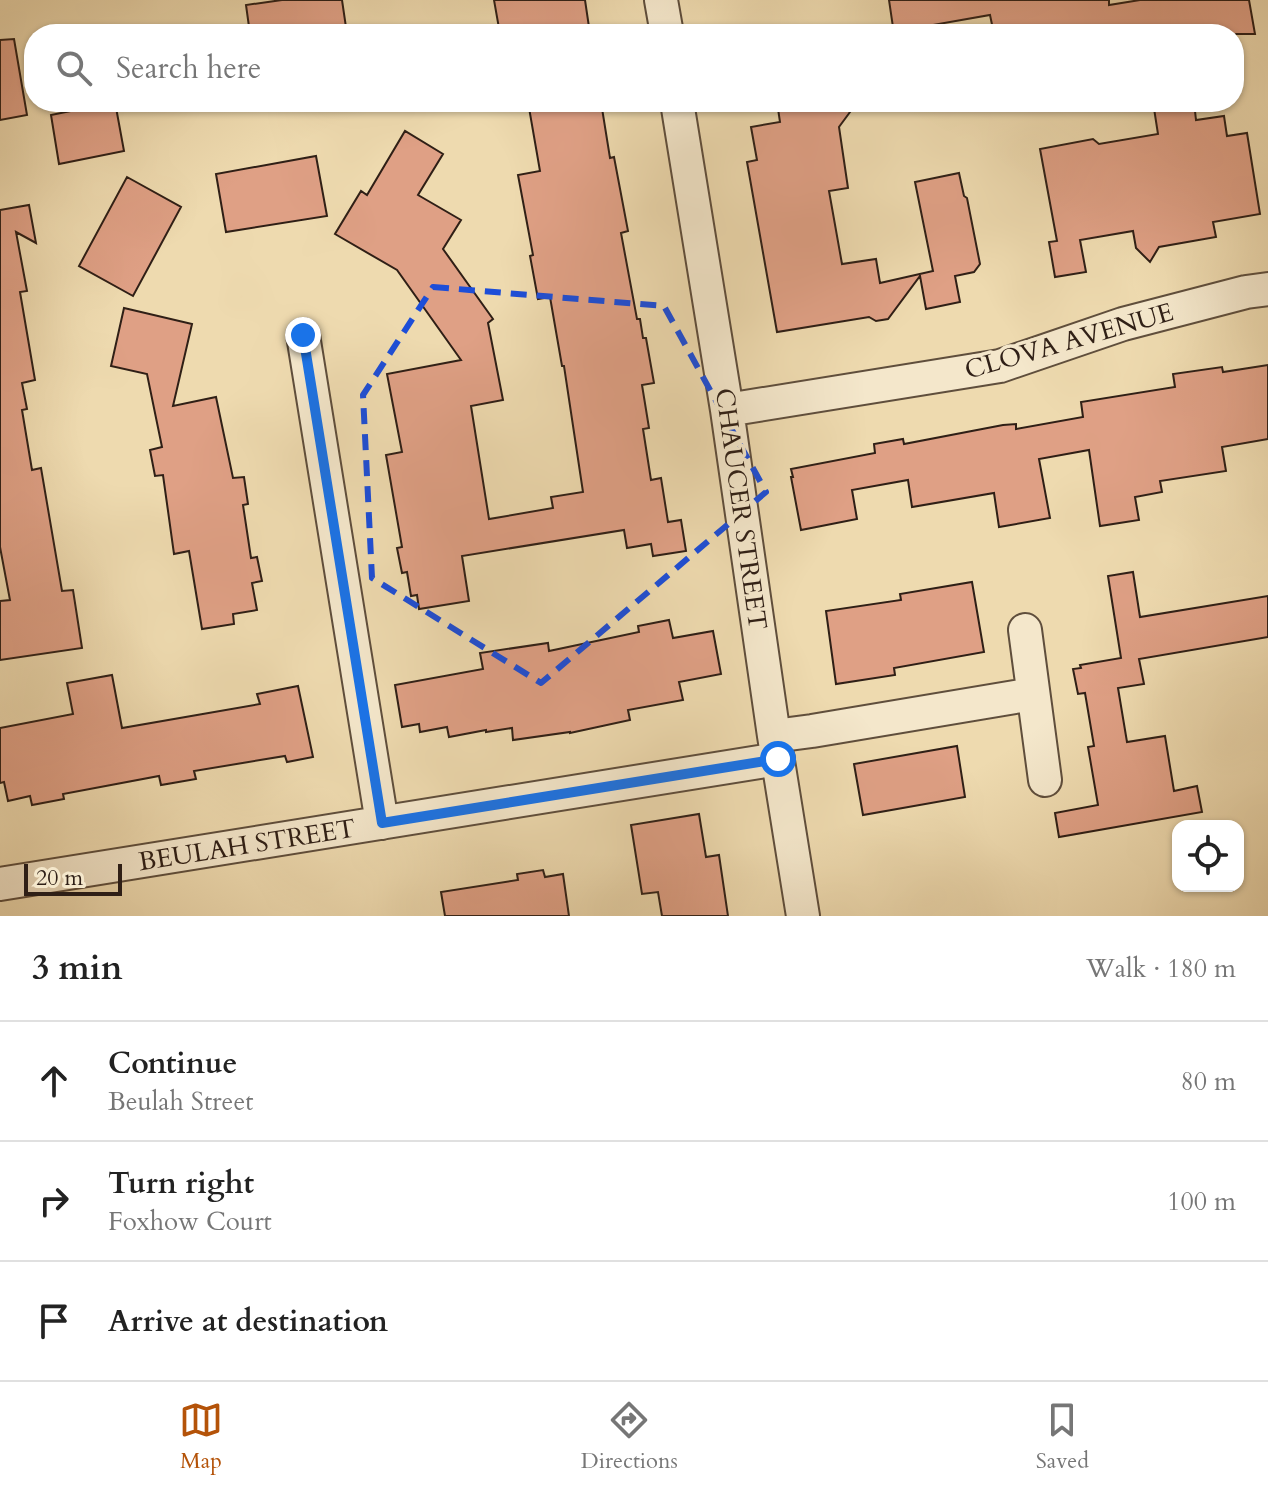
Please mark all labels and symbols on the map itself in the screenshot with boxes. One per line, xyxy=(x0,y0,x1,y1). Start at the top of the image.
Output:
street label: CLOVA AVENUE xyxy=(960,294,1178,388)
route end xyxy=(285,317,321,353)
street label: CHAUCER STREET xyxy=(707,386,775,632)
route start xyxy=(760,741,796,777)
street label: BEULAH STREET xyxy=(136,811,358,879)
scale bar xyxy=(24,860,122,896)

